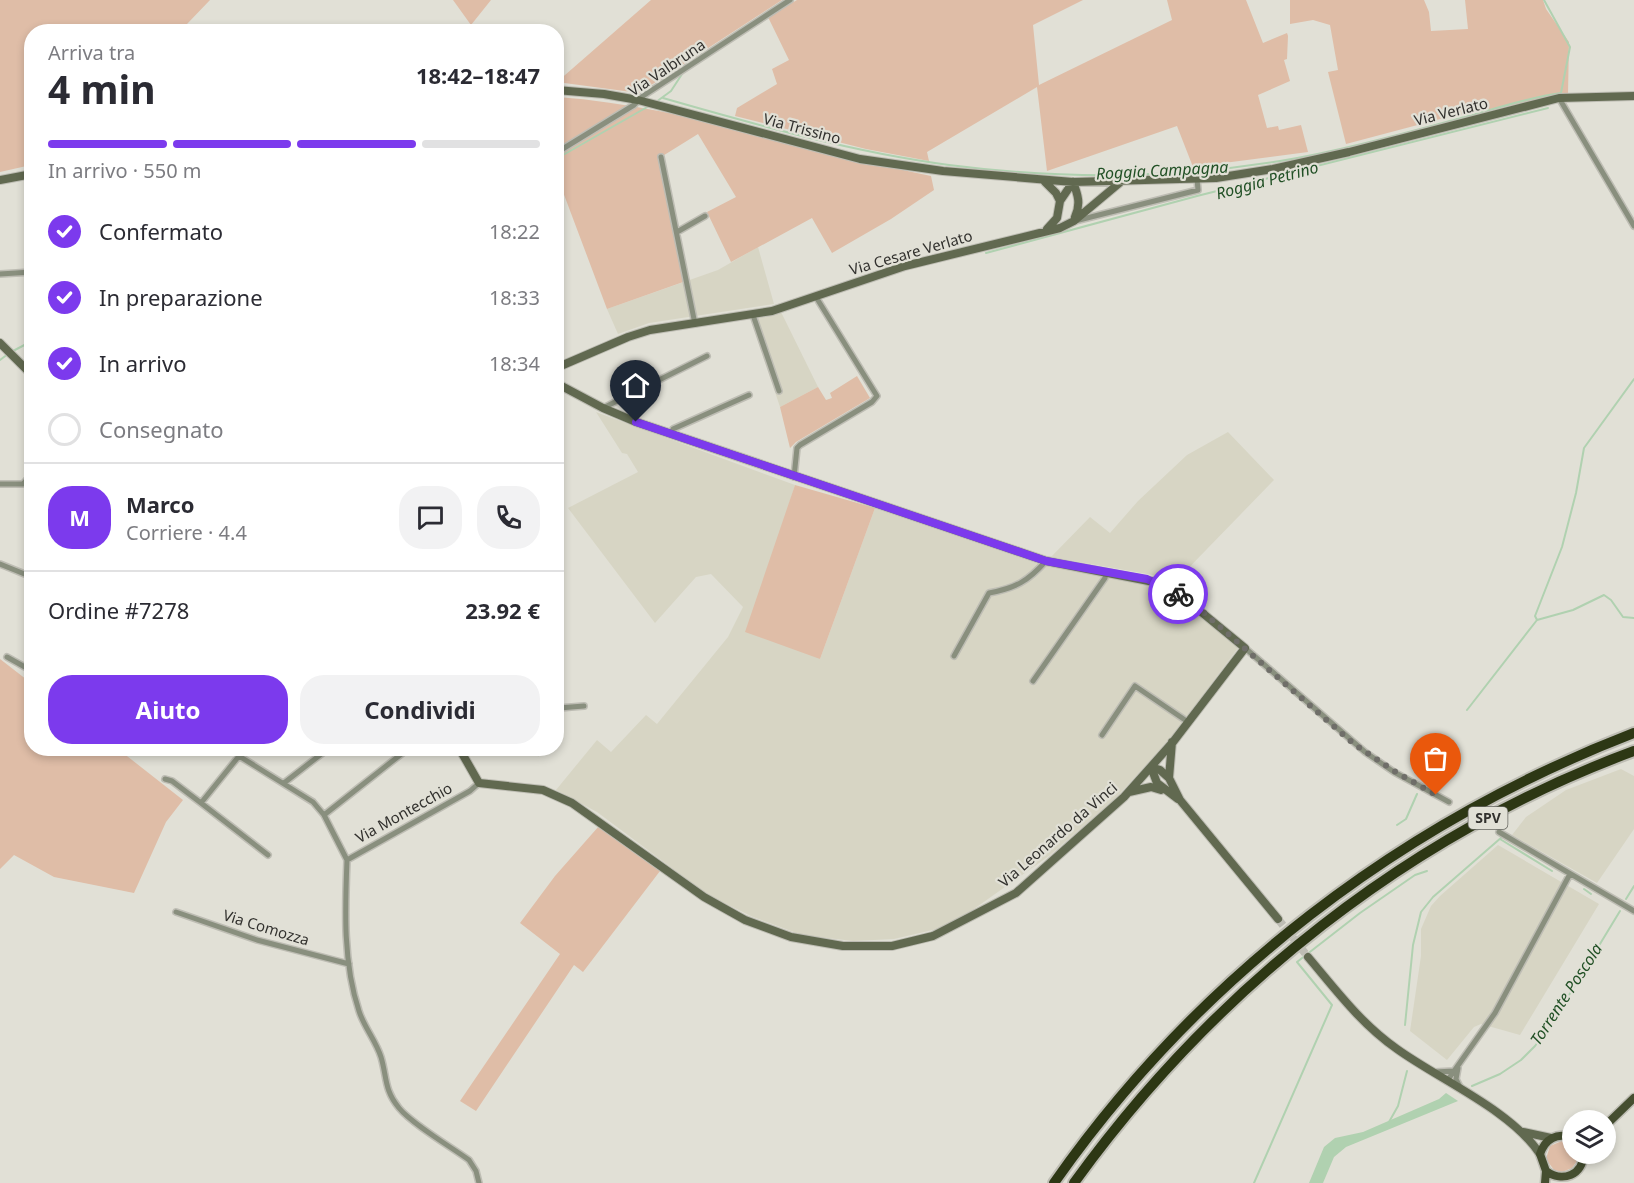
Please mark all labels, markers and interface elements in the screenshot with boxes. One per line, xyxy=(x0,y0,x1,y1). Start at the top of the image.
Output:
street label: Via Valbruna xyxy=(624,34,709,100)
text: Arriva tra xyxy=(48,39,135,66)
text: 18:42–18:47 xyxy=(416,60,540,90)
text: 4 min xyxy=(48,62,155,115)
street label: Via Verlato xyxy=(1412,92,1490,130)
street label: Via Trissino xyxy=(761,108,843,148)
water label: Roggia Campagna xyxy=(1095,156,1229,184)
water label: Roggia Petrino xyxy=(1213,156,1321,204)
text: In arrivo · 550 m xyxy=(48,157,201,184)
icon: check xyxy=(48,215,81,248)
text: Confermato xyxy=(99,216,223,246)
text: 18:22 xyxy=(489,218,540,245)
street label: Via Cesare Verlato xyxy=(847,225,975,279)
icon: check xyxy=(48,281,81,314)
text: In preparazione xyxy=(99,282,263,312)
text: 18:33 xyxy=(489,284,540,311)
icon: check xyxy=(48,347,81,380)
text: In arrivo xyxy=(99,348,186,378)
text: 18:34 xyxy=(489,350,540,377)
pin xyxy=(610,360,661,422)
icon: home xyxy=(619,369,652,402)
text: Consegnato xyxy=(99,414,223,444)
button: chat xyxy=(399,486,462,549)
button: phone xyxy=(477,486,540,549)
text: Marco xyxy=(126,489,194,519)
text: M xyxy=(69,502,90,532)
text: Corriere · 4.4 xyxy=(126,519,247,546)
courier xyxy=(1148,564,1208,624)
icon: bike xyxy=(1162,578,1195,611)
text: Ordine #7278 xyxy=(48,595,189,625)
text: 23.92 € xyxy=(465,595,540,625)
button: Aiuto xyxy=(48,675,288,744)
button: Condividi xyxy=(300,675,540,744)
pin xyxy=(1410,733,1461,795)
icon: bag xyxy=(1419,742,1452,775)
street label: Via Montecchio xyxy=(352,777,455,847)
street label: Via Leonardo da Vinci xyxy=(994,777,1121,891)
road number: SPV xyxy=(1468,807,1508,829)
street label: Via Comozza xyxy=(221,904,312,950)
water label: Torrente Poscola xyxy=(1525,939,1607,1049)
map controls xyxy=(1562,1110,1616,1164)
button: layers xyxy=(1562,1110,1616,1164)

